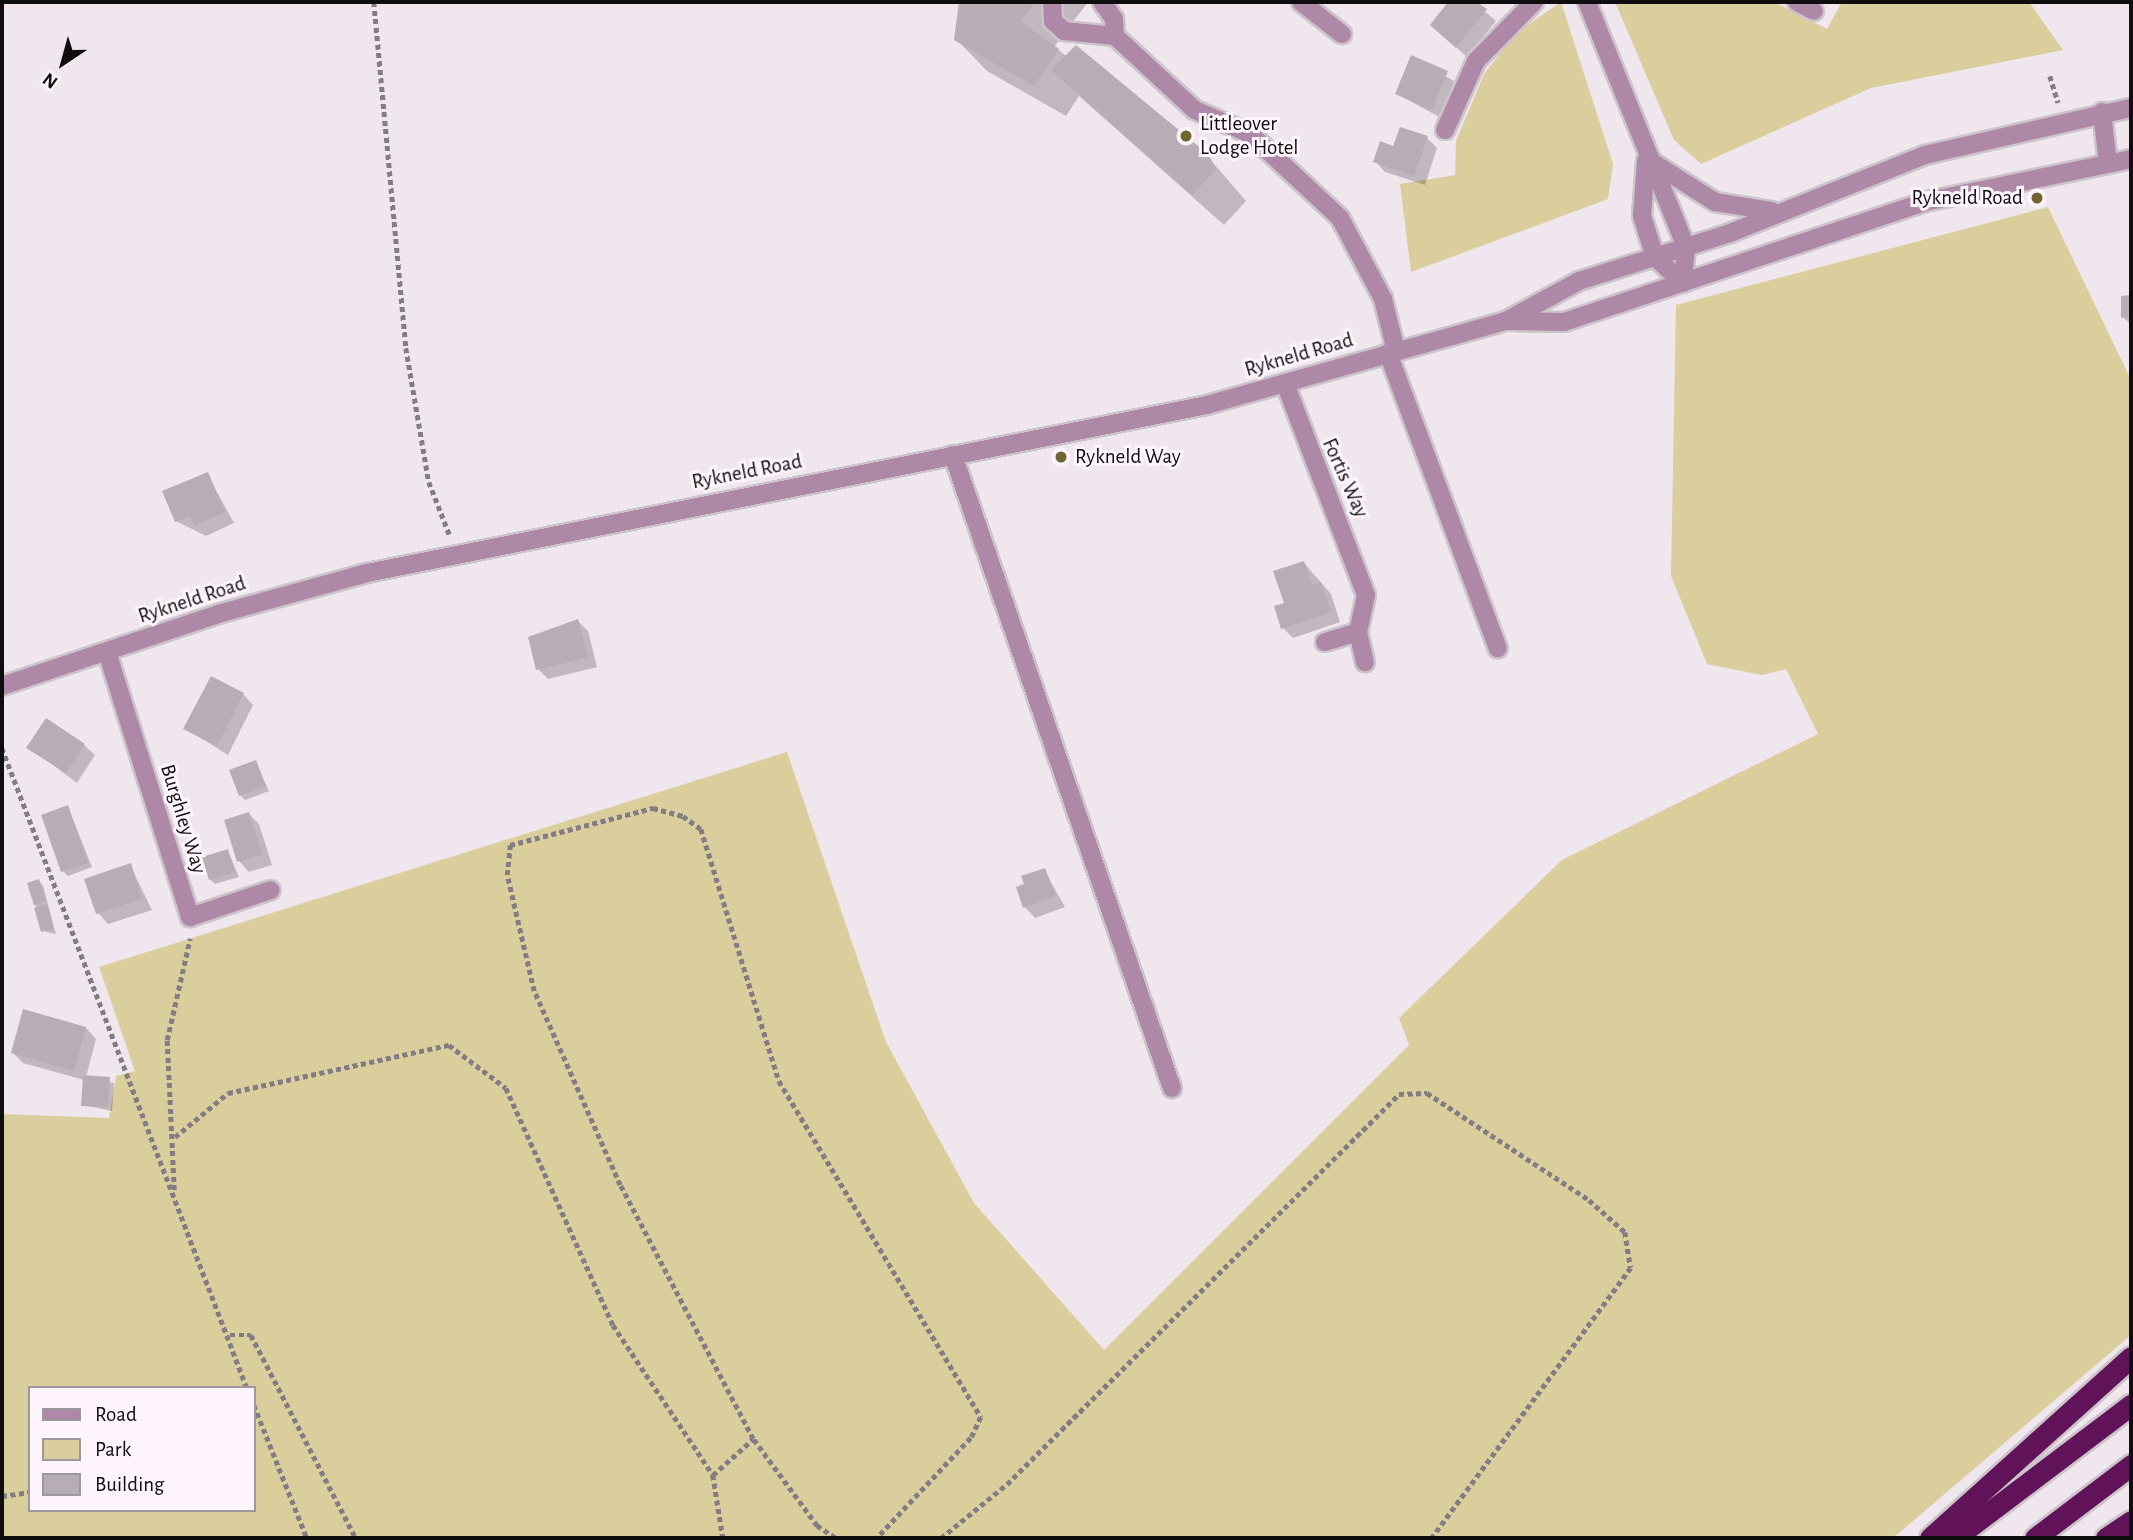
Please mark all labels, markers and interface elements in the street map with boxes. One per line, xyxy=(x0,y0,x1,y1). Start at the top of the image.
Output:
north arrow xyxy=(28,28,98,98)
text: N xyxy=(39,69,61,92)
place label: Littleover Lodge Hotel xyxy=(1200,111,1299,161)
marker: Littleover Lodge Hotel xyxy=(1178,128,1194,144)
place label: Rykneld Road xyxy=(1911,185,2023,211)
marker: Rykneld Road xyxy=(2029,190,2045,206)
street label: Rykneld Road xyxy=(1242,328,1356,382)
street label: Fortis Way xyxy=(1316,434,1374,522)
place label: Rykneld Way xyxy=(1075,444,1181,470)
street label: Rykneld Road xyxy=(690,449,804,495)
marker: Rykneld Way xyxy=(1053,449,1069,465)
street label: Rykneld Road xyxy=(135,571,249,629)
street label: Burghley Way xyxy=(154,761,212,877)
legend xyxy=(28,1386,256,1512)
text: Road xyxy=(95,1404,137,1425)
text: Park xyxy=(95,1439,131,1460)
text: Building xyxy=(95,1474,164,1495)

